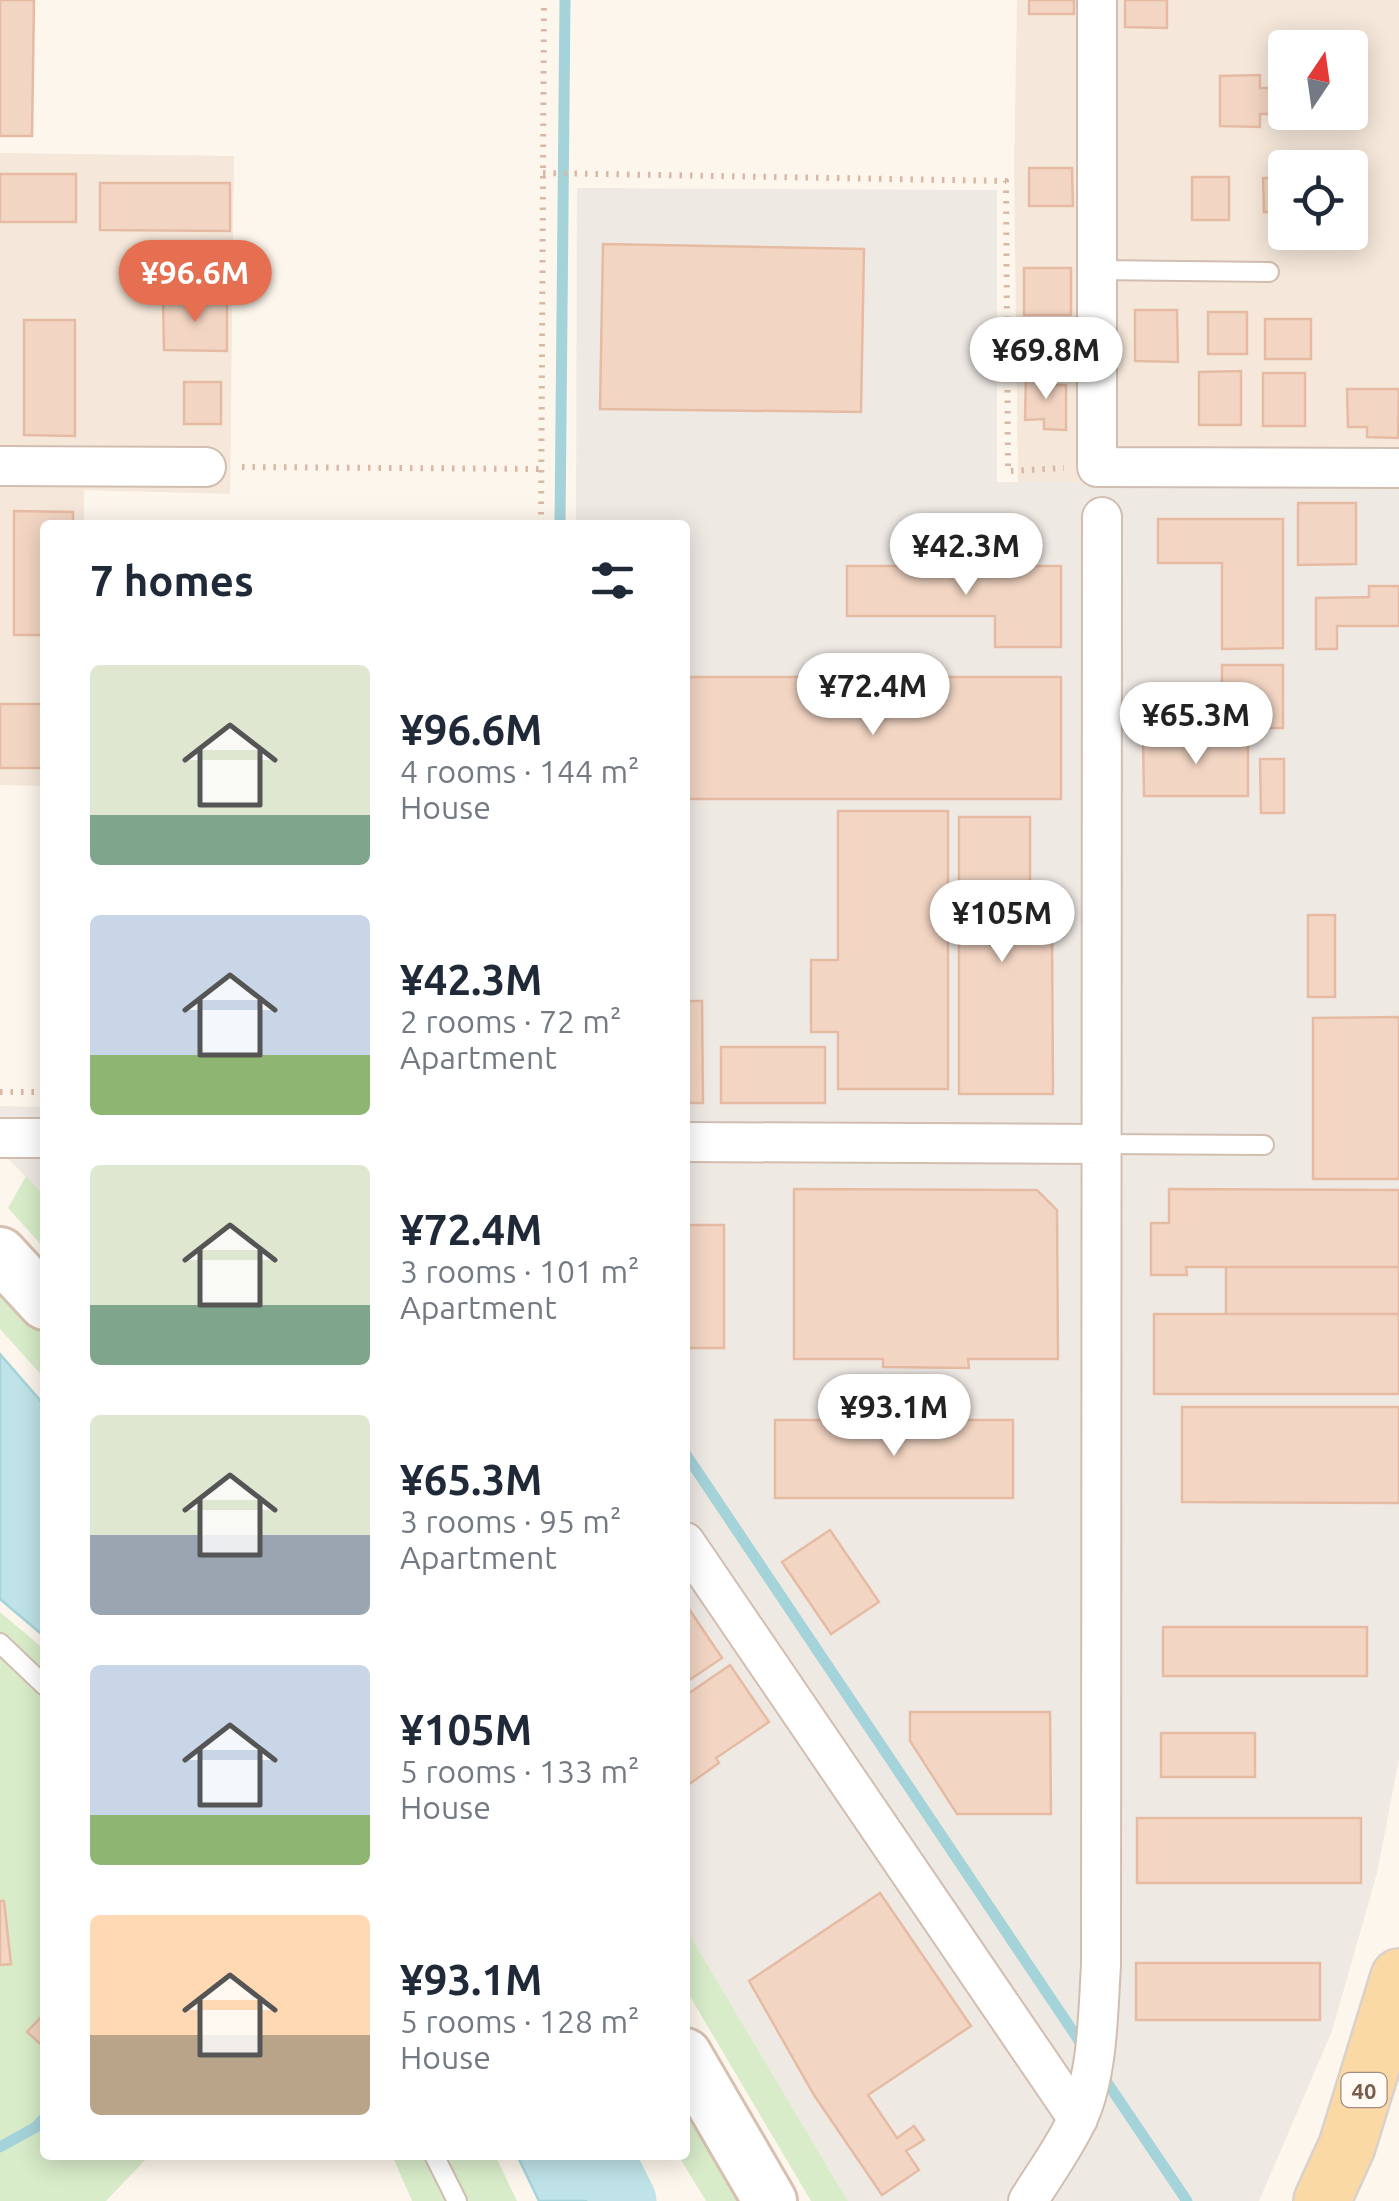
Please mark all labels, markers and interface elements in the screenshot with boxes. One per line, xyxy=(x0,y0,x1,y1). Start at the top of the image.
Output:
north arrow xyxy=(1268,30,1368,130)
map controls xyxy=(1268,30,1368,250)
button: locate xyxy=(1268,150,1368,250)
pin: ¥96.6M xyxy=(114,240,276,325)
text: ¥96.6M xyxy=(141,254,249,290)
pin: ¥69.8M xyxy=(965,317,1127,402)
text: ¥69.8M xyxy=(992,331,1100,367)
pin: ¥42.3M xyxy=(885,513,1047,598)
text: ¥42.3M xyxy=(912,527,1020,563)
icon: filters xyxy=(585,553,640,608)
text: 7 homes xyxy=(90,557,254,604)
pin: ¥72.4M xyxy=(792,653,954,738)
text: ¥72.4M xyxy=(819,667,927,703)
pin: ¥65.3M xyxy=(1115,682,1277,767)
text: ¥65.3M xyxy=(1142,696,1250,732)
icon: home xyxy=(170,705,290,825)
text: ¥96.6M xyxy=(400,706,542,753)
text: 4 rooms · 144 m² xyxy=(400,753,640,789)
text: House xyxy=(400,789,491,825)
pin: ¥105M xyxy=(932,880,1072,965)
text: ¥105M xyxy=(952,894,1052,930)
icon: home xyxy=(170,955,290,1075)
text: ¥42.3M xyxy=(400,956,542,1003)
text: 2 rooms · 72 m² xyxy=(400,1003,621,1039)
text: Apartment xyxy=(400,1039,557,1075)
icon: home xyxy=(170,1205,290,1325)
text: ¥72.4M xyxy=(400,1206,542,1253)
text: 3 rooms · 101 m² xyxy=(400,1253,640,1289)
text: Apartment xyxy=(400,1289,557,1325)
pin: ¥93.1M xyxy=(813,1374,975,1459)
text: ¥93.1M xyxy=(840,1388,948,1424)
icon: home xyxy=(170,1455,290,1575)
text: ¥65.3M xyxy=(400,1456,542,1503)
text: 3 rooms · 95 m² xyxy=(400,1503,621,1539)
text: Apartment xyxy=(400,1539,557,1575)
icon: home xyxy=(170,1705,290,1825)
text: ¥105M xyxy=(400,1706,532,1753)
text: 5 rooms · 133 m² xyxy=(400,1753,640,1789)
text: House xyxy=(400,1789,491,1825)
icon: home xyxy=(170,1955,290,2075)
text: ¥93.1M xyxy=(400,1956,542,2003)
text: 5 rooms · 128 m² xyxy=(400,2003,640,2039)
text: House xyxy=(400,2039,491,2075)
road number: 40 xyxy=(1342,2073,1386,2107)

